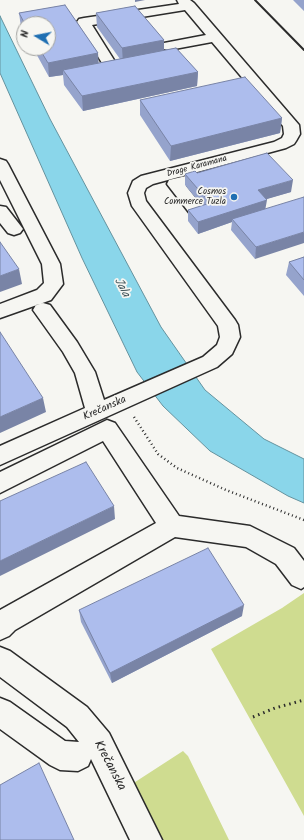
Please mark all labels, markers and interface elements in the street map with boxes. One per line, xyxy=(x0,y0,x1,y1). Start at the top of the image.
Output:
north arrow xyxy=(16,16,56,56)
text: N xyxy=(16,29,35,39)
street label: Drage Karamana xyxy=(166,154,228,180)
place label: Cosmos Commerce Tuzla xyxy=(164,187,226,208)
marker: Cosmos Commerce Tuzla xyxy=(229,192,239,202)
water label: Jala xyxy=(110,276,132,300)
street label: Krečanska xyxy=(81,394,129,424)
street label: Krečanska xyxy=(89,738,129,794)

